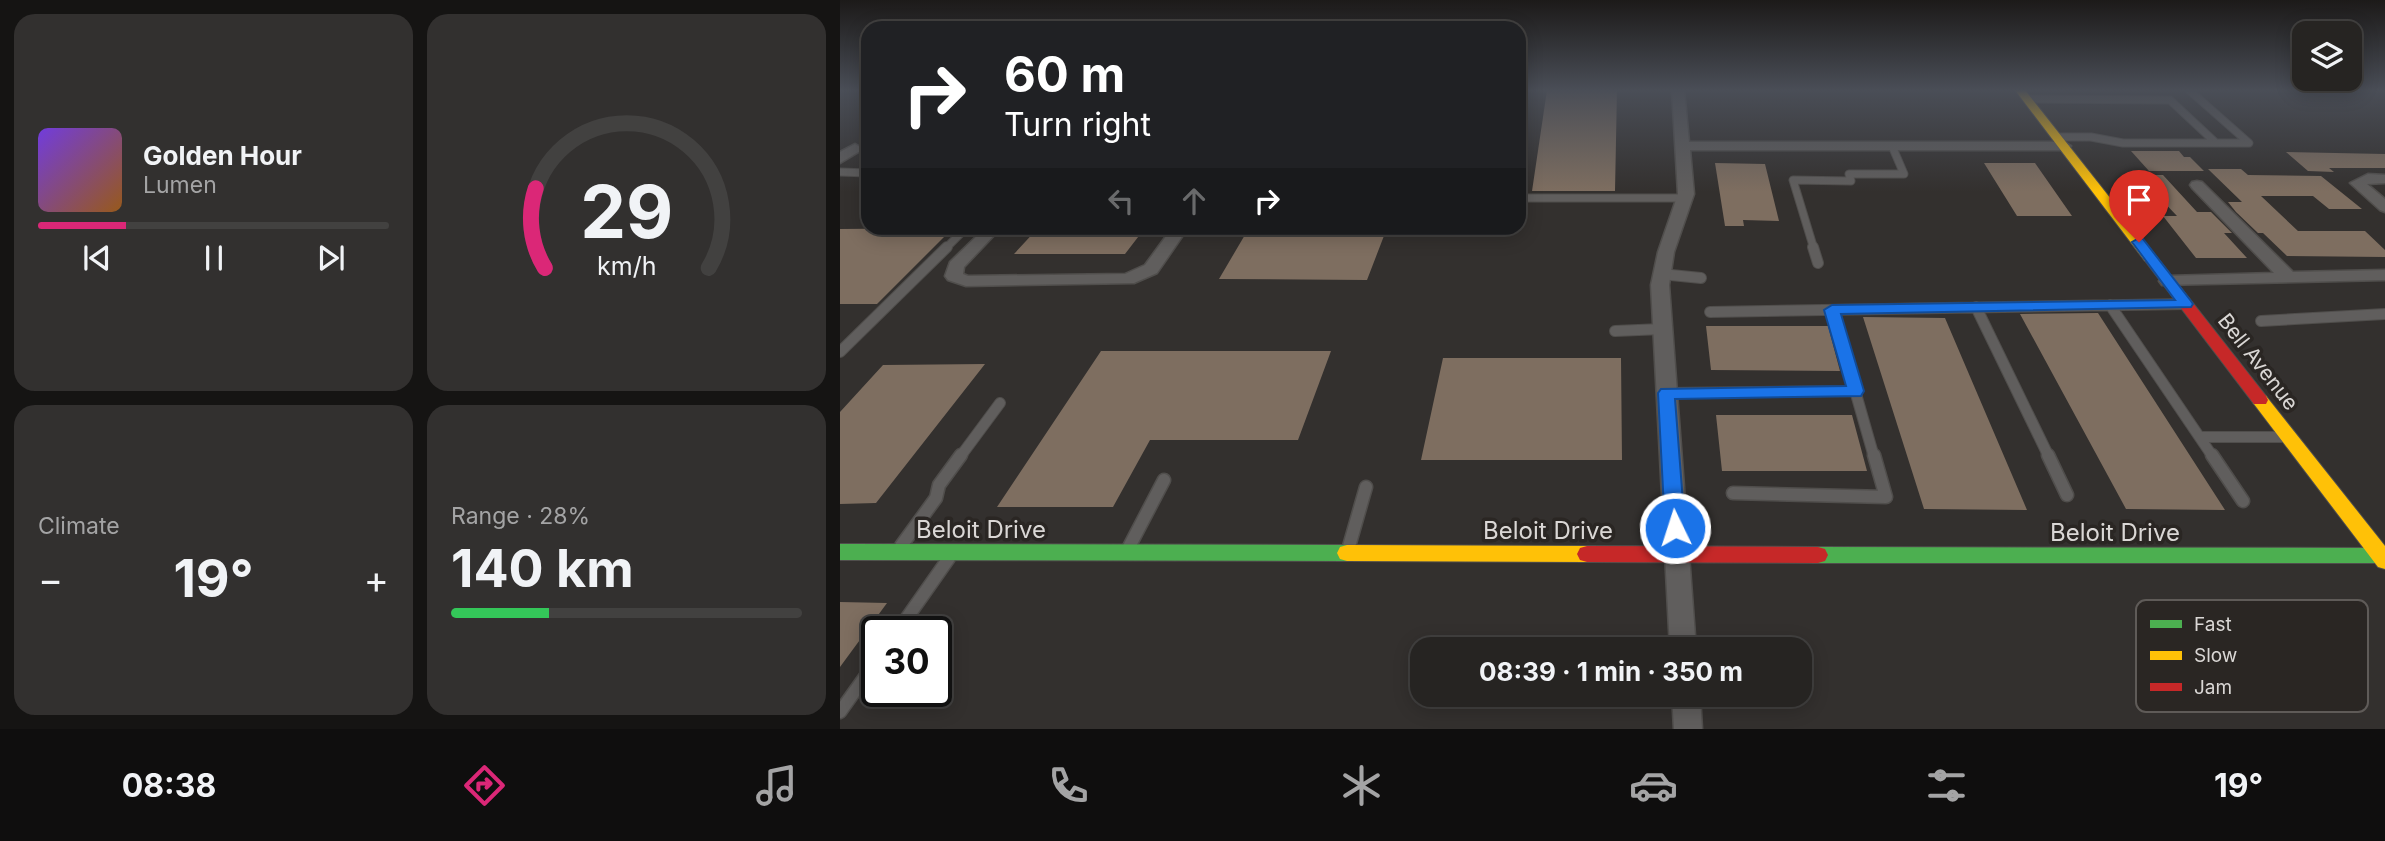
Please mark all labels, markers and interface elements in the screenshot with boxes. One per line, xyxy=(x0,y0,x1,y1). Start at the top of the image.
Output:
map controls xyxy=(2292,21,2362,91)
button: layers xyxy=(2292,21,2362,91)
text: 60 m xyxy=(1004,45,1125,104)
icon: right xyxy=(889,49,980,140)
text: Turn right xyxy=(1004,105,1151,144)
text: Golden Hour xyxy=(143,140,302,171)
text: 29 xyxy=(580,168,673,257)
pin xyxy=(2109,170,2169,242)
text: Lumen xyxy=(143,171,217,199)
icon: arrive xyxy=(2120,181,2158,219)
icon: left xyxy=(1102,182,1140,220)
icon: ahead xyxy=(1175,182,1213,220)
icon: right xyxy=(1248,182,1286,220)
icon: previous xyxy=(78,239,116,277)
icon: pause xyxy=(195,239,233,277)
icon: next xyxy=(312,239,350,277)
text: km/h xyxy=(597,251,656,281)
street label: Bell Avenue xyxy=(2213,308,2304,415)
position arrow xyxy=(1638,491,1712,565)
text: Range · 28% xyxy=(451,502,590,530)
text: Climate xyxy=(38,512,120,540)
street label: Beloit Drive xyxy=(916,515,1046,544)
street label: Beloit Drive xyxy=(1483,516,1613,545)
street label: Beloit Drive xyxy=(2050,518,2180,547)
text: 140 km xyxy=(451,537,634,600)
text: 19° xyxy=(173,547,254,610)
text: − xyxy=(38,556,63,602)
text: + xyxy=(364,556,389,602)
legend xyxy=(2136,600,2368,712)
text: Fast xyxy=(2194,613,2232,636)
speed limit sign: 30 xyxy=(861,616,952,707)
text: Slow xyxy=(2194,644,2237,667)
text: 08:39 · 1 min · 350 m xyxy=(1479,656,1743,687)
text: Jam xyxy=(2194,676,2232,699)
icon: directions xyxy=(460,761,509,810)
icon: music xyxy=(752,761,801,810)
icon: phone xyxy=(1044,761,1093,810)
icon: climate xyxy=(1337,761,1386,810)
icon: car xyxy=(1629,761,1678,810)
icon: filters xyxy=(1922,761,1971,810)
text: 08:38 xyxy=(122,766,216,805)
text: 19° xyxy=(2214,766,2263,805)

